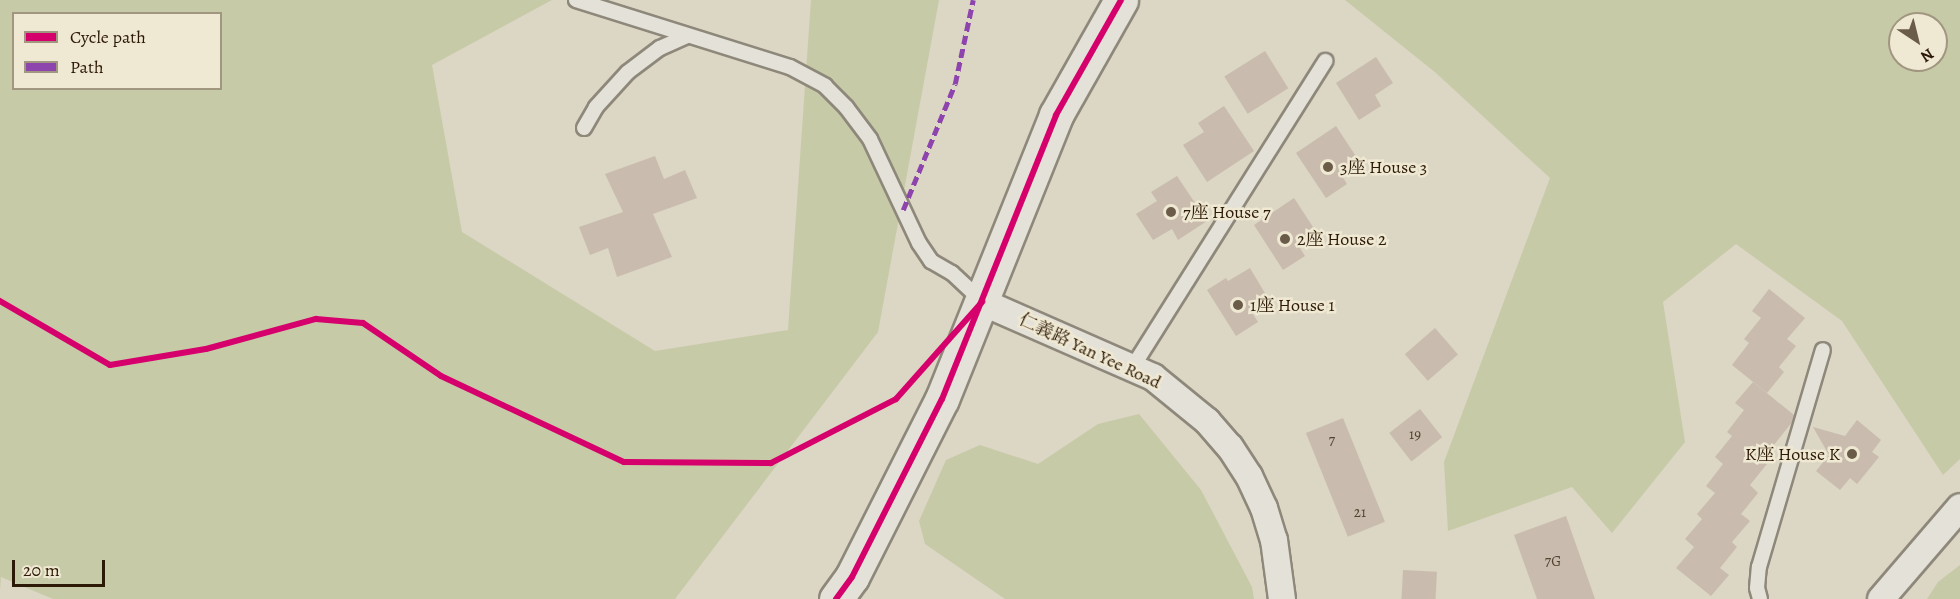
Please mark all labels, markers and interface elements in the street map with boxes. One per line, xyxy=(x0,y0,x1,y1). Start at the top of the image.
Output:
legend xyxy=(12,12,222,90)
north arrow xyxy=(1888,12,1948,72)
text: Cycle path xyxy=(70,25,146,49)
text: N xyxy=(1916,43,1938,67)
text: Path xyxy=(70,55,104,79)
place label: 3座 House 3 xyxy=(1340,156,1427,178)
marker: 3座 House 3 xyxy=(1321,160,1335,174)
place label: 7座 House 7 xyxy=(1183,201,1270,223)
marker: 7座 House 7 xyxy=(1164,205,1178,219)
place label: 2座 House 2 xyxy=(1297,228,1386,250)
marker: 2座 House 2 xyxy=(1278,232,1292,246)
place label: 1座 House 1 xyxy=(1250,294,1335,316)
marker: 1座 House 1 xyxy=(1231,298,1245,312)
street label: 仁義路 Yan Yee Road xyxy=(1016,309,1164,393)
house number: 19 xyxy=(1409,426,1421,444)
house number: 7 xyxy=(1329,432,1335,450)
place label: K座 House K xyxy=(1745,443,1840,465)
marker: K座 House K xyxy=(1845,447,1859,461)
house number: 21 xyxy=(1354,504,1366,522)
scale bar xyxy=(15,548,108,586)
house number: 7G xyxy=(1545,553,1561,571)
text: 20 m xyxy=(23,558,60,582)

